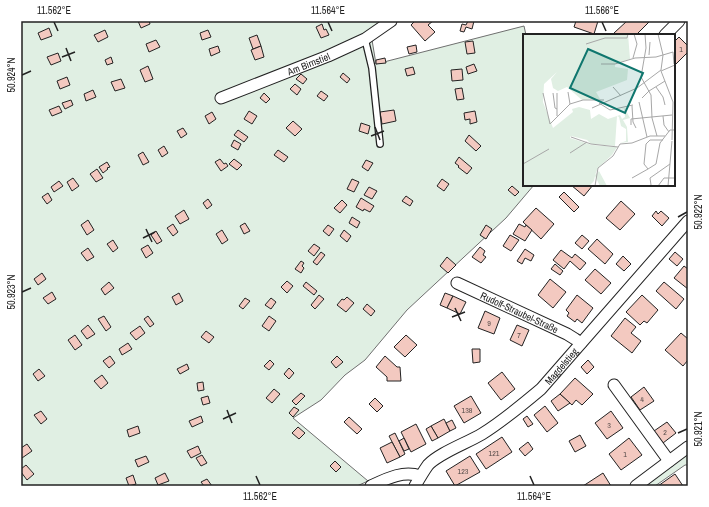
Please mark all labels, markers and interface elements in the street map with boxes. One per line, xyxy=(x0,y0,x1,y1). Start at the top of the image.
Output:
text: 11.562°E xyxy=(37,4,71,17)
text: 11.564°E xyxy=(311,4,345,17)
text: 11.566°E xyxy=(585,4,619,17)
inset map xyxy=(523,34,675,186)
house number: 1 xyxy=(679,44,683,54)
street label: Am Birnstiel xyxy=(284,49,332,78)
text: 50.924°N xyxy=(5,57,18,93)
text: 50.922°N xyxy=(692,194,705,230)
text: 50.923°N xyxy=(5,274,18,310)
street label: Rudolf-Straubel-Straße xyxy=(479,288,561,336)
house number: 9 xyxy=(487,318,491,328)
house number: 7 xyxy=(517,330,521,340)
street label: Magdelstieg xyxy=(541,345,581,387)
house number: 4 xyxy=(640,394,644,404)
house number: 138 xyxy=(462,405,473,415)
text: 50.921°N xyxy=(692,411,705,447)
house number: 3 xyxy=(607,420,611,430)
house number: 2 xyxy=(663,427,667,437)
house number: 121 xyxy=(489,448,500,458)
house number: 1 xyxy=(623,449,627,459)
house number: 123 xyxy=(458,466,469,476)
text: 11.562°E xyxy=(243,490,277,503)
text: 11.564°E xyxy=(517,490,551,503)

